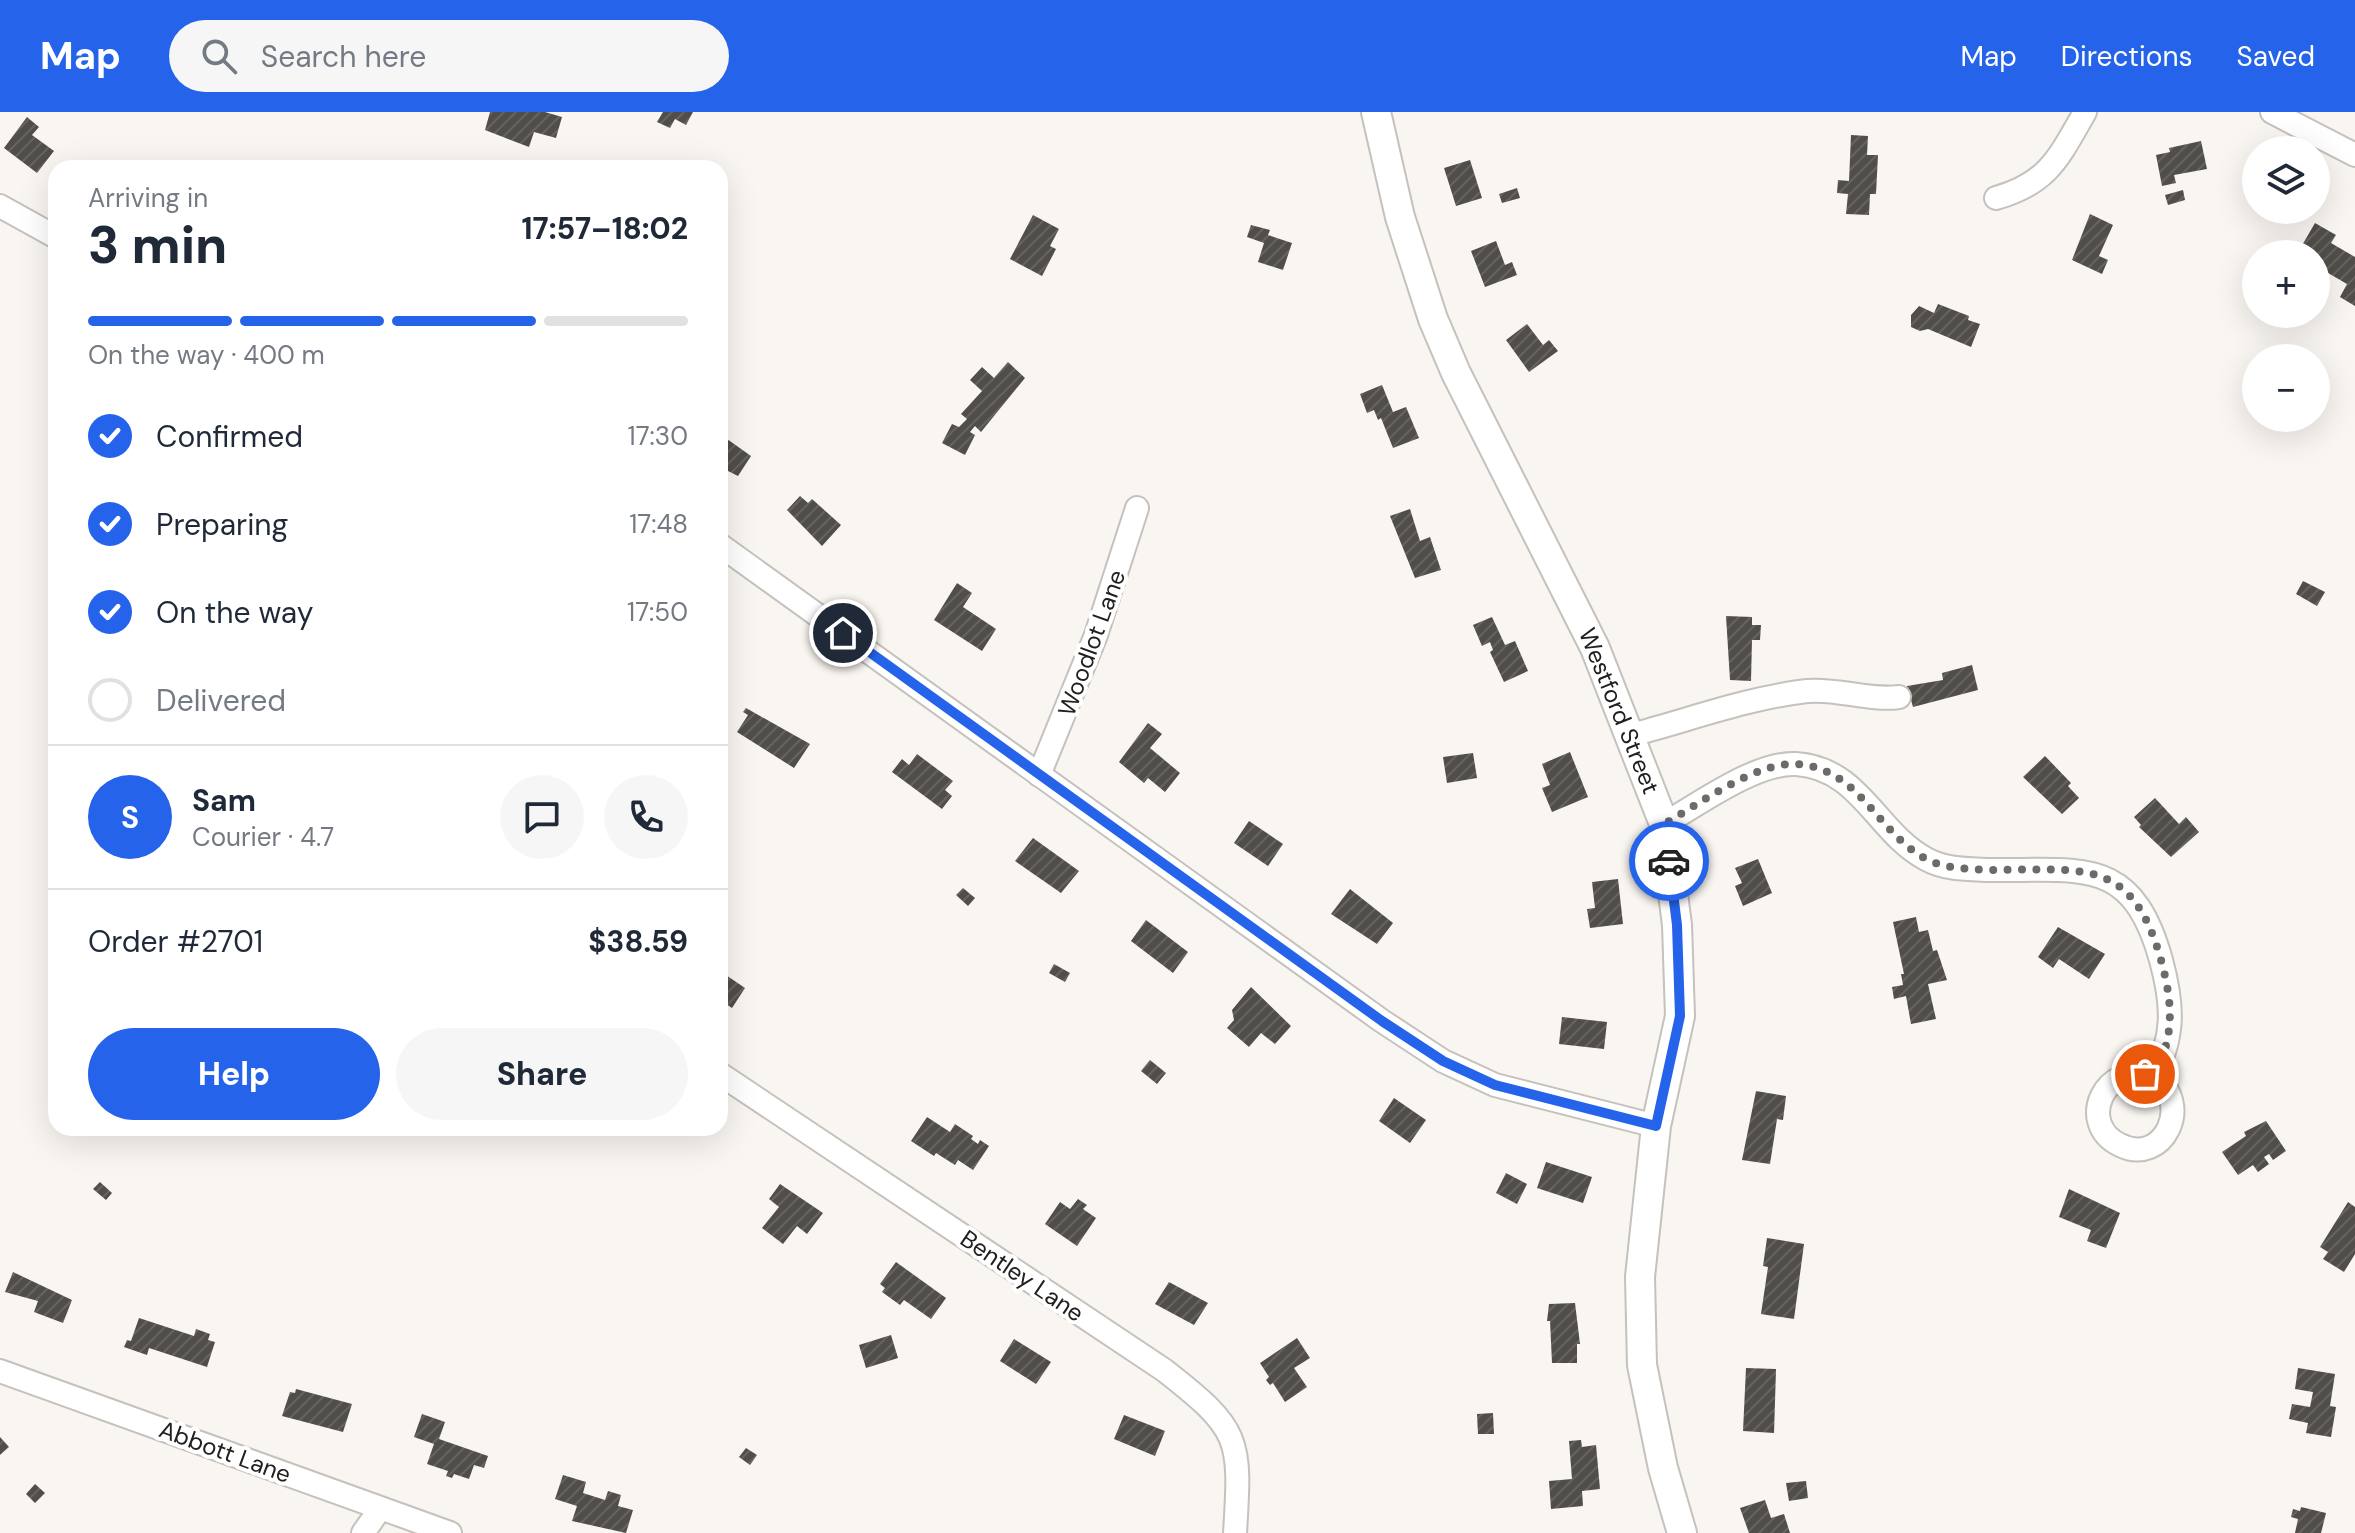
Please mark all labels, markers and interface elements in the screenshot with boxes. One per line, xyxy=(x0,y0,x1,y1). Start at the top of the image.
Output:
search box xyxy=(169,20,729,92)
text: Map xyxy=(40,31,121,81)
icon: search xyxy=(197,34,241,78)
text: Search here xyxy=(261,37,426,76)
text: Map xyxy=(1960,38,2017,75)
text: Directions xyxy=(2061,38,2193,75)
text: Saved xyxy=(2237,38,2315,75)
map controls xyxy=(2242,136,2330,432)
button: layers xyxy=(2242,136,2330,224)
text: Arriving in xyxy=(88,181,208,215)
text: 17:57–18:02 xyxy=(521,209,688,248)
text: 3 min xyxy=(88,211,227,279)
button: + xyxy=(2242,240,2330,328)
text: On the way · 400 m xyxy=(88,338,325,372)
button: − xyxy=(2242,344,2330,432)
icon: check xyxy=(88,414,132,458)
text: Confirmed xyxy=(156,417,303,456)
text: 17:30 xyxy=(628,419,688,453)
icon: check xyxy=(88,502,132,546)
text: Preparing xyxy=(156,505,288,544)
text: 17:48 xyxy=(629,507,688,541)
street label: Woodlot Lane xyxy=(1051,565,1132,720)
icon: check xyxy=(88,590,132,634)
text: On the way xyxy=(156,593,313,632)
text: 17:50 xyxy=(627,595,688,629)
pin xyxy=(809,599,877,667)
icon: home xyxy=(821,611,865,655)
street label: Westford Street xyxy=(1572,623,1667,798)
text: Delivered xyxy=(156,681,286,720)
button: chat xyxy=(500,775,584,859)
button: phone xyxy=(604,775,688,859)
text: Sam xyxy=(192,781,256,820)
text: S xyxy=(121,798,139,837)
text: Courier · 4.7 xyxy=(192,820,334,854)
courier xyxy=(1629,821,1709,901)
icon: car xyxy=(1647,839,1691,883)
text: Order #2701 xyxy=(88,922,263,961)
text: $38.59 xyxy=(588,922,688,961)
button: Help xyxy=(88,1028,380,1120)
button: Share xyxy=(396,1028,688,1120)
pin xyxy=(2111,1040,2179,1108)
icon: bag xyxy=(2123,1052,2167,1096)
street label: Bentley Lane xyxy=(954,1223,1090,1328)
street label: Abbott Lane xyxy=(155,1413,295,1490)

